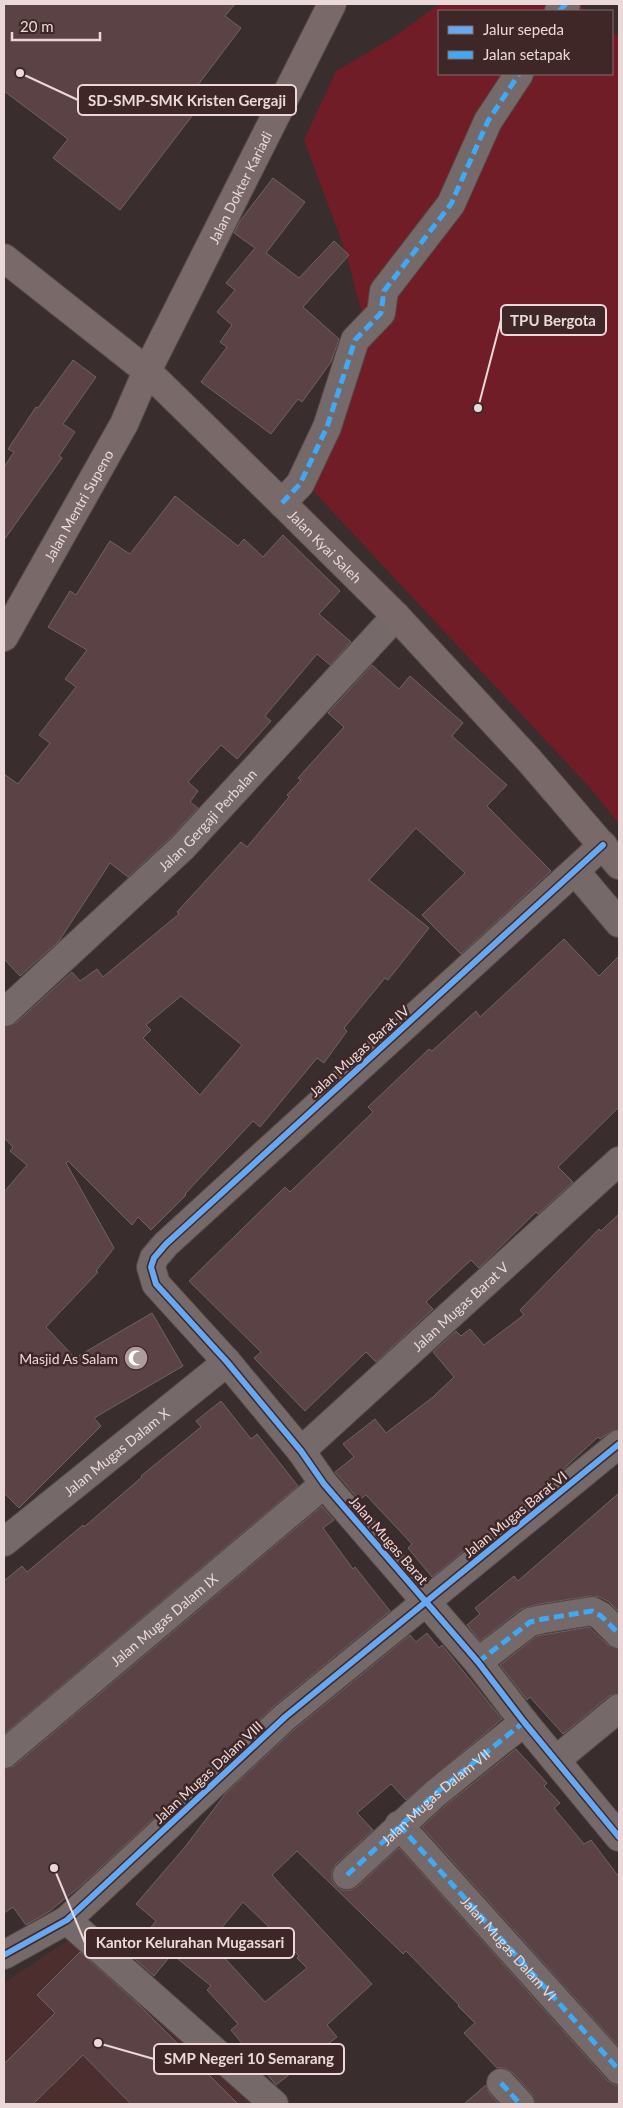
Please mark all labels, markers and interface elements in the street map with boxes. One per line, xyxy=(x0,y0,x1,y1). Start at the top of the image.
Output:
scale bar xyxy=(12,10,100,42)
legend xyxy=(438,10,613,75)
text: 20 m xyxy=(20,17,54,35)
text: Jalur sepeda xyxy=(483,20,564,38)
text: Jalan setapak xyxy=(483,45,571,63)
callout: SD-SMP-SMK Kristen Gergaji xyxy=(78,85,296,115)
text: SD-SMP-SMK Kristen Gergaji xyxy=(88,91,286,109)
street label: Jalan Dokter Kariadi xyxy=(204,128,275,246)
callout: TPU Bergota xyxy=(501,305,606,335)
text: TPU Bergota xyxy=(510,311,596,329)
street label: Jalan Mentri Supeno xyxy=(40,446,116,564)
street label: Jalan Kyai Saleh xyxy=(285,506,366,586)
street label: Jalan Gergaji Perbalan xyxy=(154,765,260,874)
street label: Jalan Mugas Barat IV xyxy=(306,1001,413,1100)
street label: Jalan Mugas Barat V xyxy=(408,1258,512,1354)
mosque icon: Masjid As Salam xyxy=(123,1345,149,1371)
place label: Masjid As Salam xyxy=(19,1350,118,1367)
street label: Jalan Mugas Dalam X xyxy=(60,1404,172,1499)
street label: Jalan Mugas Barat VI xyxy=(460,1467,570,1561)
street label: Jalan Mugas Barat xyxy=(346,1492,432,1588)
street label: Jalan Mugas Dalam IX xyxy=(107,1569,221,1669)
street label: Jalan Mugas Dalam VIII xyxy=(150,1717,266,1827)
street label: Jalan Mugas Dalam VII xyxy=(377,1745,493,1848)
street label: Jalan Mugas Dalam VI xyxy=(458,1892,561,2004)
callout: Kantor Kelurahan Mugassari xyxy=(85,1928,294,1958)
text: Kantor Kelurahan Mugassari xyxy=(96,1933,285,1951)
callout: SMP Negeri 10 Semarang xyxy=(154,2044,344,2074)
text: SMP Negeri 10 Semarang xyxy=(164,2049,334,2067)

